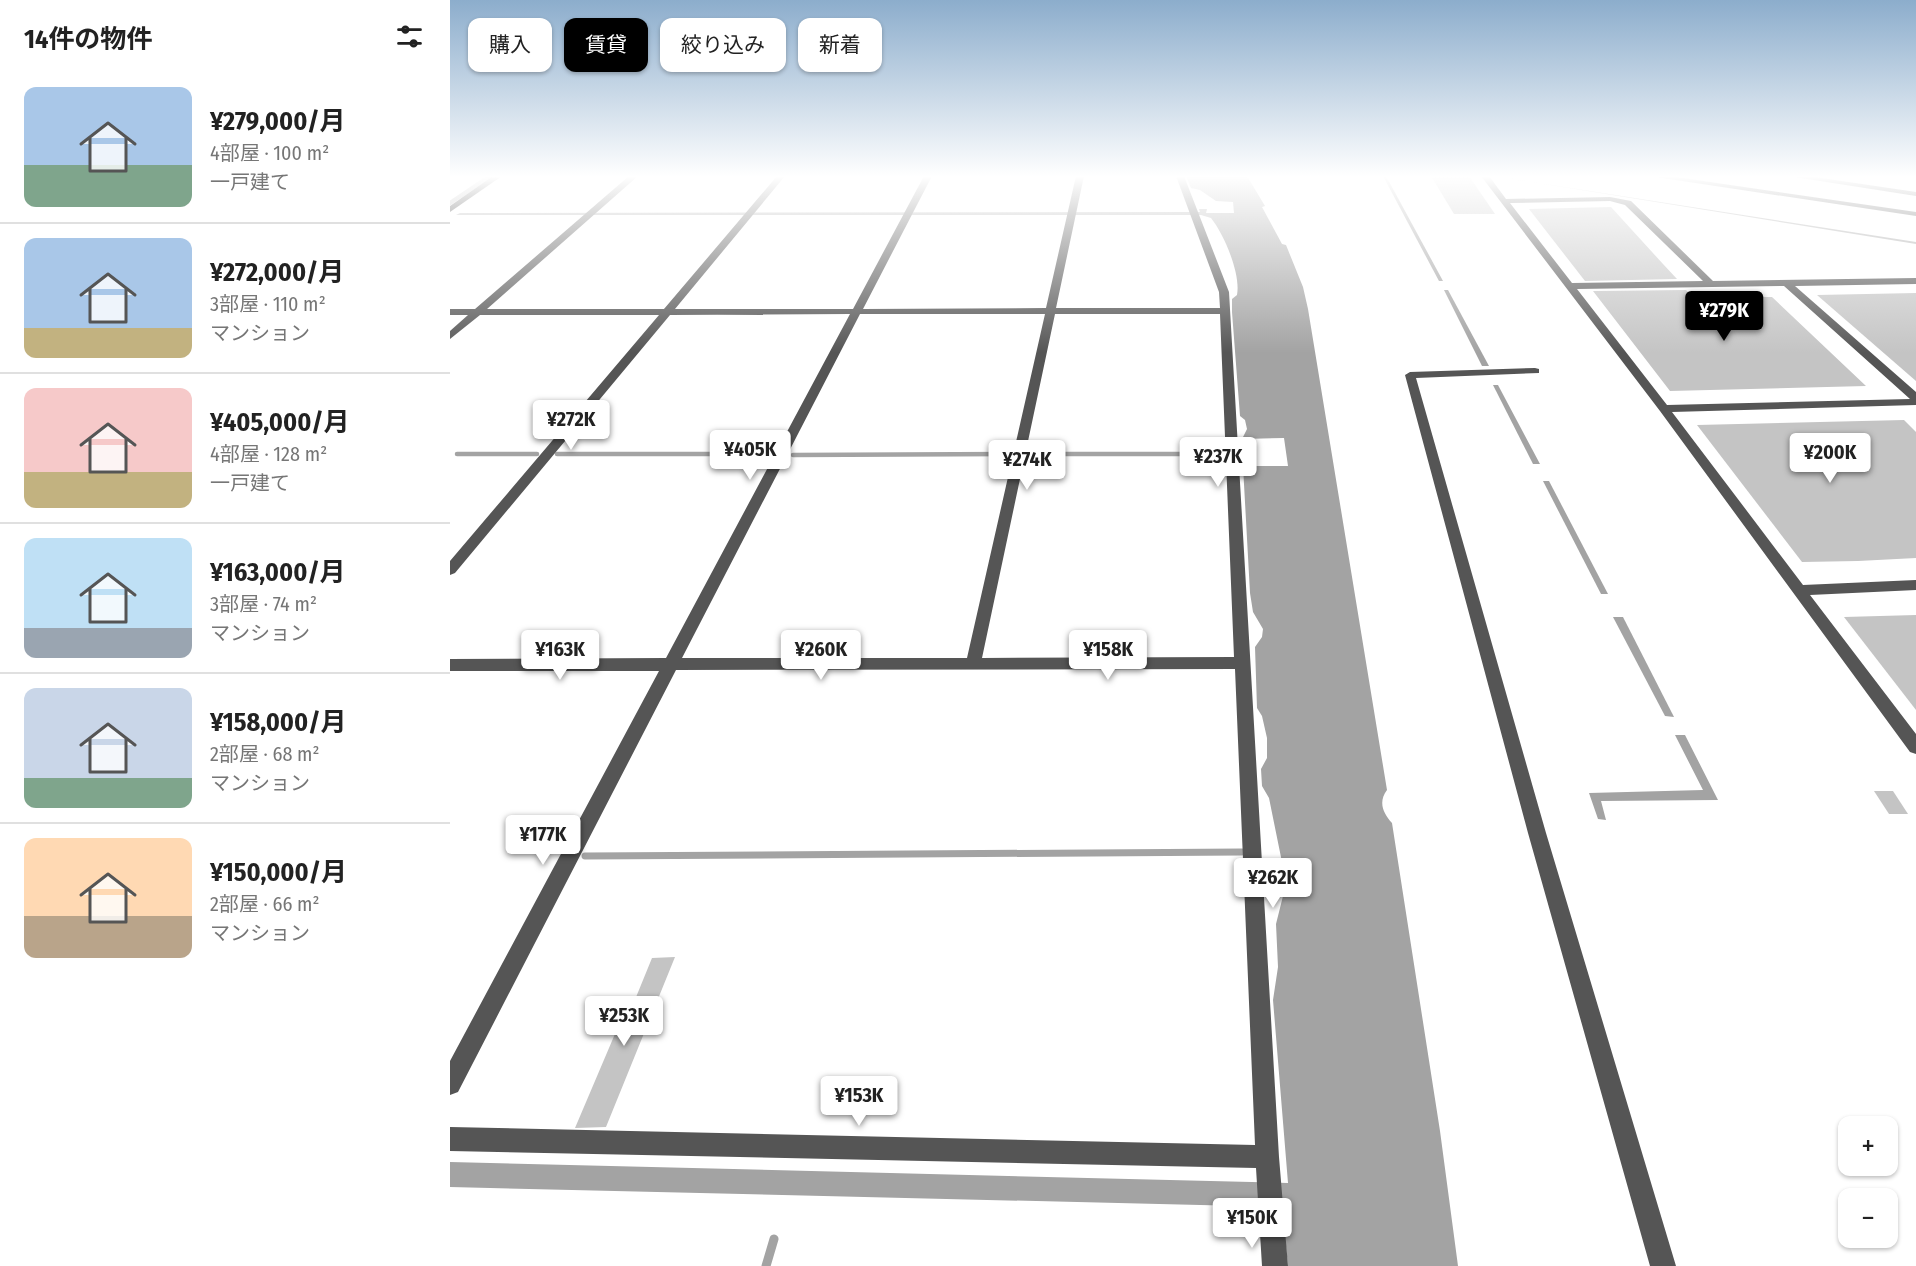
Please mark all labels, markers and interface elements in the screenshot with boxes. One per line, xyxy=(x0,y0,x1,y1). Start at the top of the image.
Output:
chip: 購入 xyxy=(468,18,552,72)
chip: 賃貸 xyxy=(564,18,648,72)
chip: 絞り込み xyxy=(660,18,786,72)
chip: 新着 xyxy=(798,18,882,72)
icon: filters xyxy=(393,20,426,53)
text: 14件の物件 xyxy=(24,24,152,55)
text: ¥279,000/月 xyxy=(210,106,346,137)
icon: home xyxy=(72,111,144,183)
text: 4部屋 · 100 m² xyxy=(210,141,329,165)
text: 一戸建て xyxy=(210,170,290,194)
text: ¥272,000/月 xyxy=(210,257,344,288)
icon: home xyxy=(72,262,144,334)
pin: ¥279K xyxy=(1682,291,1766,342)
text: 3部屋 · 110 m² xyxy=(210,292,326,316)
text: ¥279K xyxy=(1699,298,1749,322)
text: マンション xyxy=(210,321,310,345)
pin: ¥272K xyxy=(529,400,613,451)
text: ¥405,000/月 xyxy=(210,407,350,438)
text: ¥272K xyxy=(547,407,595,431)
icon: home xyxy=(72,412,144,484)
pin: ¥405K xyxy=(708,430,792,481)
pin: ¥200K xyxy=(1788,433,1872,484)
text: ¥405K xyxy=(724,437,776,461)
pin: ¥237K xyxy=(1176,437,1260,488)
pin: ¥274K xyxy=(985,440,1069,491)
text: ¥200K xyxy=(1804,440,1856,464)
text: 4部屋 · 128 m² xyxy=(210,442,327,466)
text: ¥237K xyxy=(1194,444,1242,468)
text: ¥274K xyxy=(1003,447,1052,471)
text: 一戸建て xyxy=(210,471,290,495)
text: ¥163,000/月 xyxy=(210,557,346,588)
icon: home xyxy=(72,562,144,634)
text: 3部屋 · 74 m² xyxy=(210,592,317,616)
text: マンション xyxy=(210,621,310,645)
pin: ¥163K xyxy=(518,630,602,681)
pin: ¥260K xyxy=(779,630,863,681)
pin: ¥158K xyxy=(1066,630,1150,681)
text: ¥163K xyxy=(535,637,585,661)
text: ¥260K xyxy=(795,637,847,661)
text: ¥158K xyxy=(1083,637,1133,661)
text: ¥158,000/月 xyxy=(210,707,346,738)
icon: home xyxy=(72,712,144,784)
text: 2部屋 · 68 m² xyxy=(210,742,320,766)
text: マンション xyxy=(210,771,310,795)
pin: ¥177K xyxy=(501,815,585,866)
text: ¥177K xyxy=(520,822,566,846)
text: ¥150,000/月 xyxy=(210,857,347,888)
pin: ¥262K xyxy=(1231,858,1315,909)
icon: home xyxy=(72,862,144,934)
text: ¥262K xyxy=(1248,865,1298,889)
text: 2部屋 · 66 m² xyxy=(210,892,320,916)
text: マンション xyxy=(210,921,310,945)
pin: ¥253K xyxy=(582,996,666,1047)
text: ¥253K xyxy=(599,1003,649,1027)
pin: ¥153K xyxy=(817,1076,901,1127)
text: ¥153K xyxy=(835,1083,883,1107)
map controls xyxy=(1838,1116,1898,1248)
button: + xyxy=(1838,1116,1898,1176)
button: − xyxy=(1838,1188,1898,1248)
pin: ¥150K xyxy=(1210,1198,1294,1249)
text: ¥150K xyxy=(1227,1205,1277,1229)

